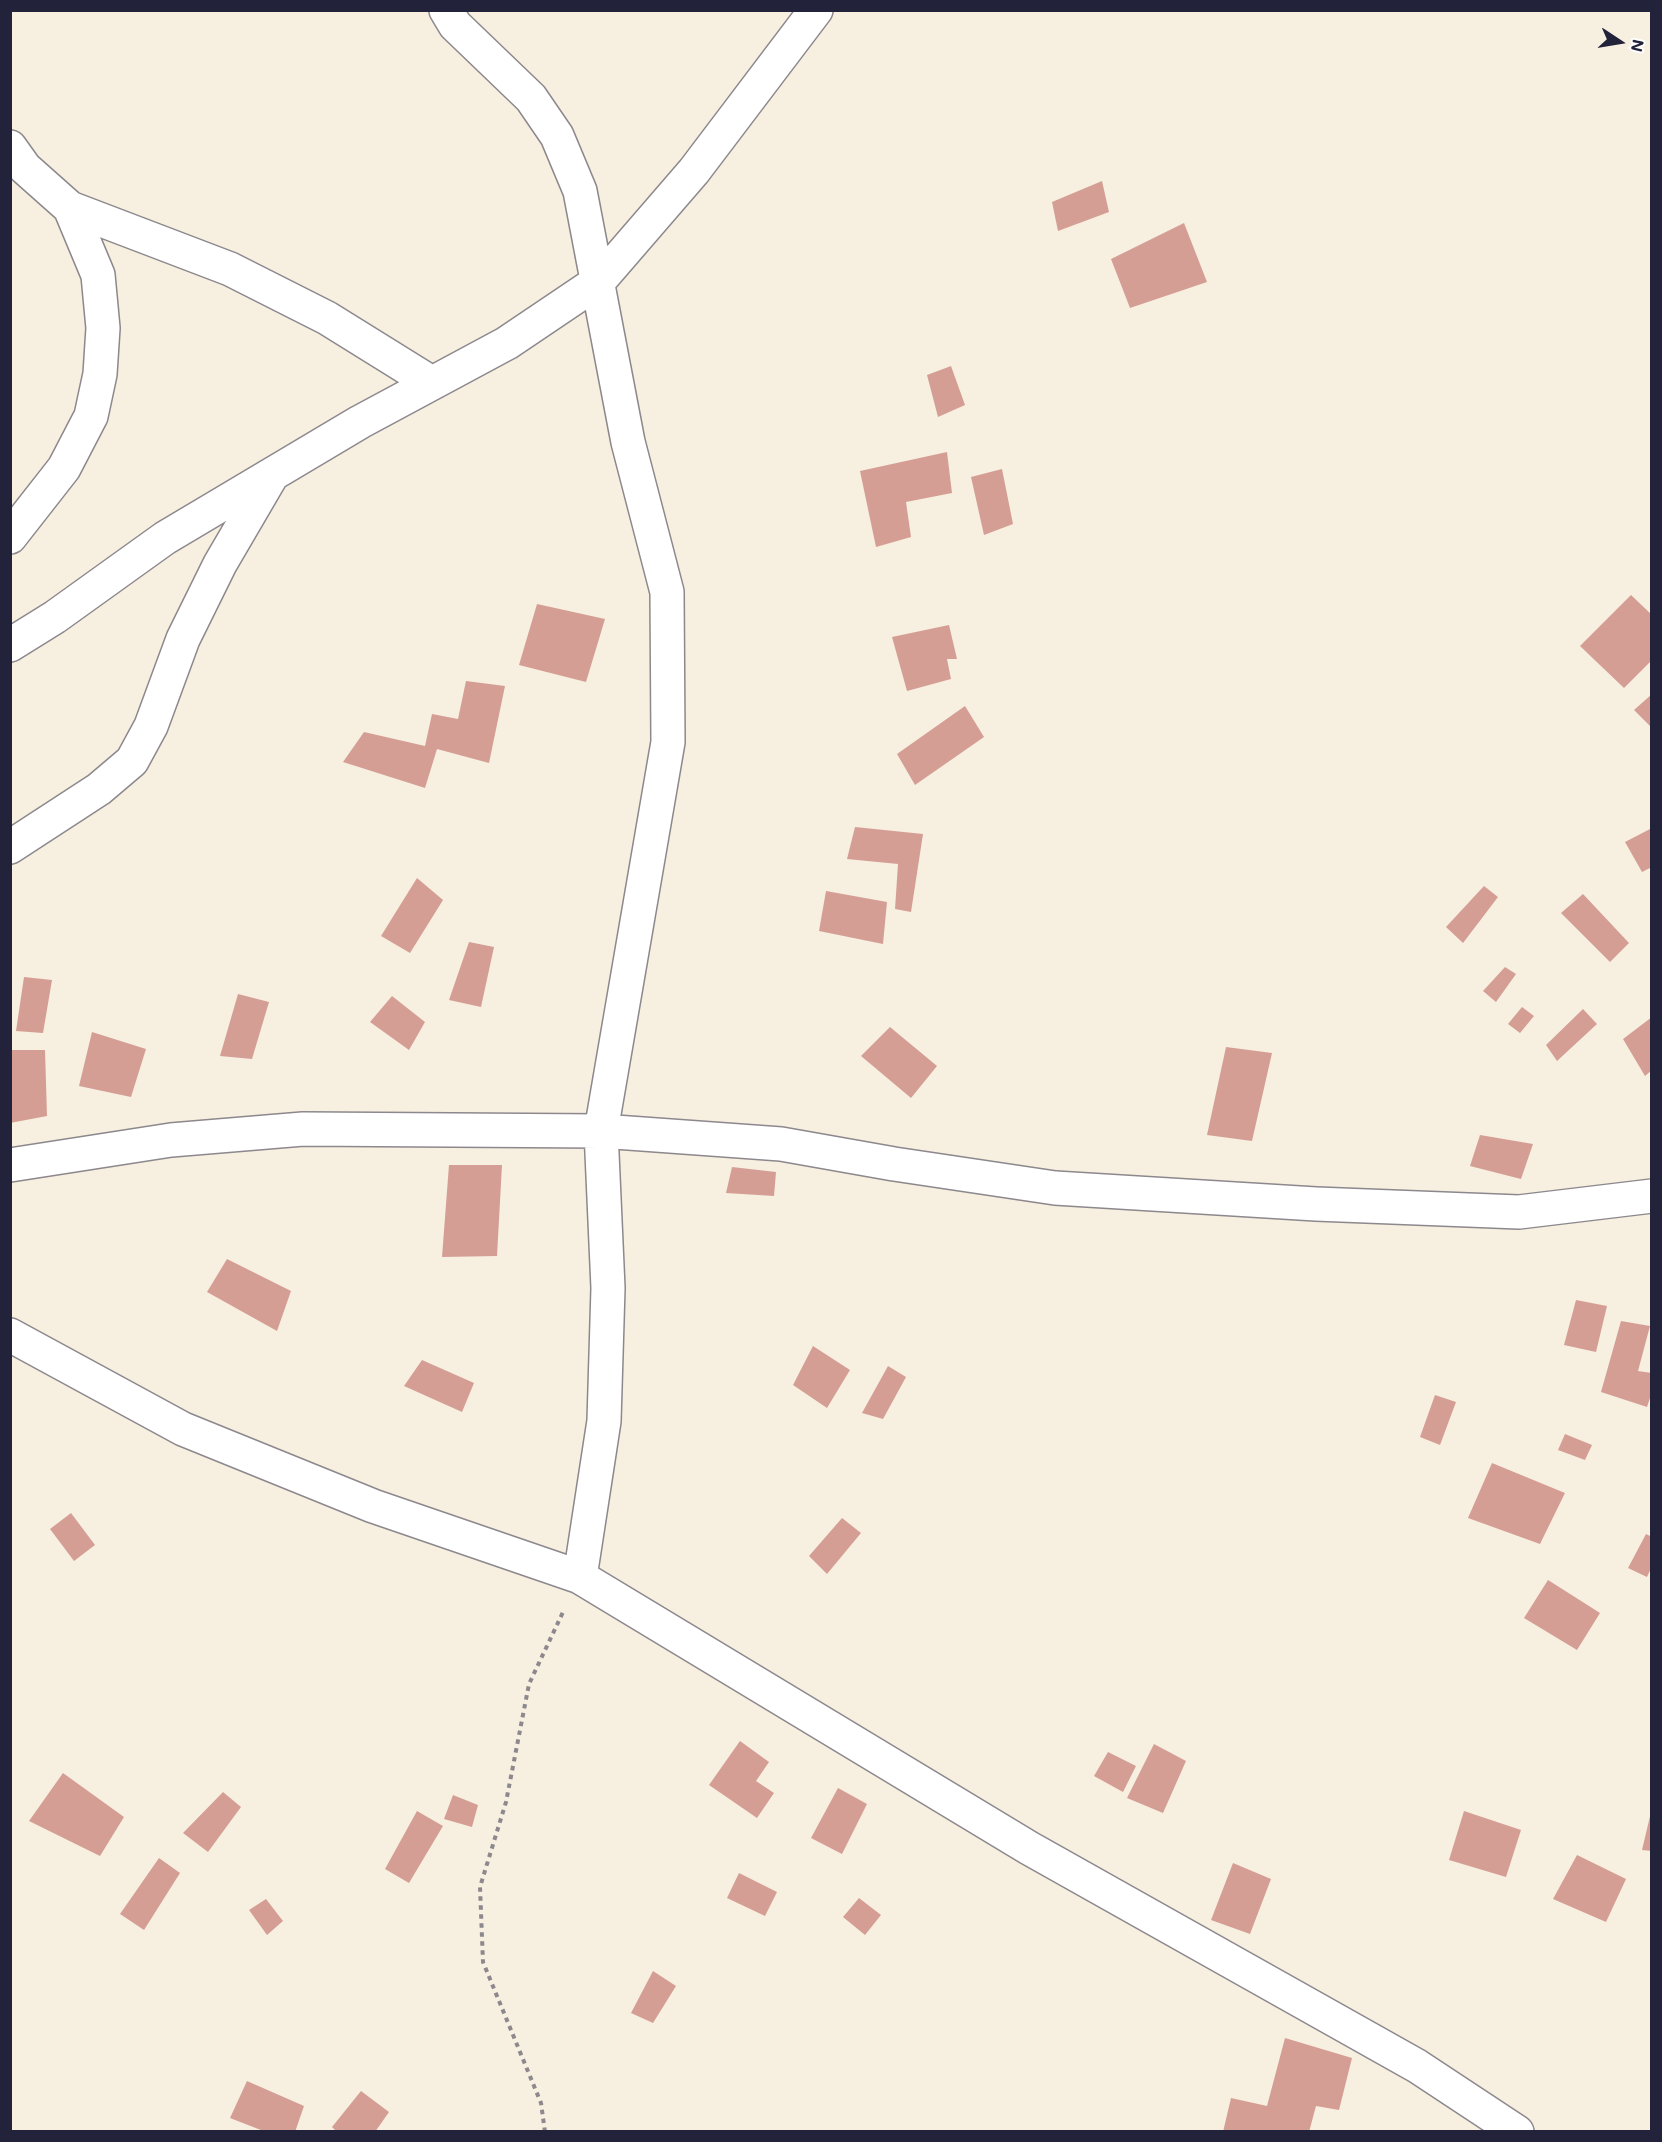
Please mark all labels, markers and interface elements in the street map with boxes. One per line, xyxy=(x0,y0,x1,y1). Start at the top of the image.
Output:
north arrow xyxy=(1590,12,1650,72)
text: N xyxy=(1627,38,1650,54)

